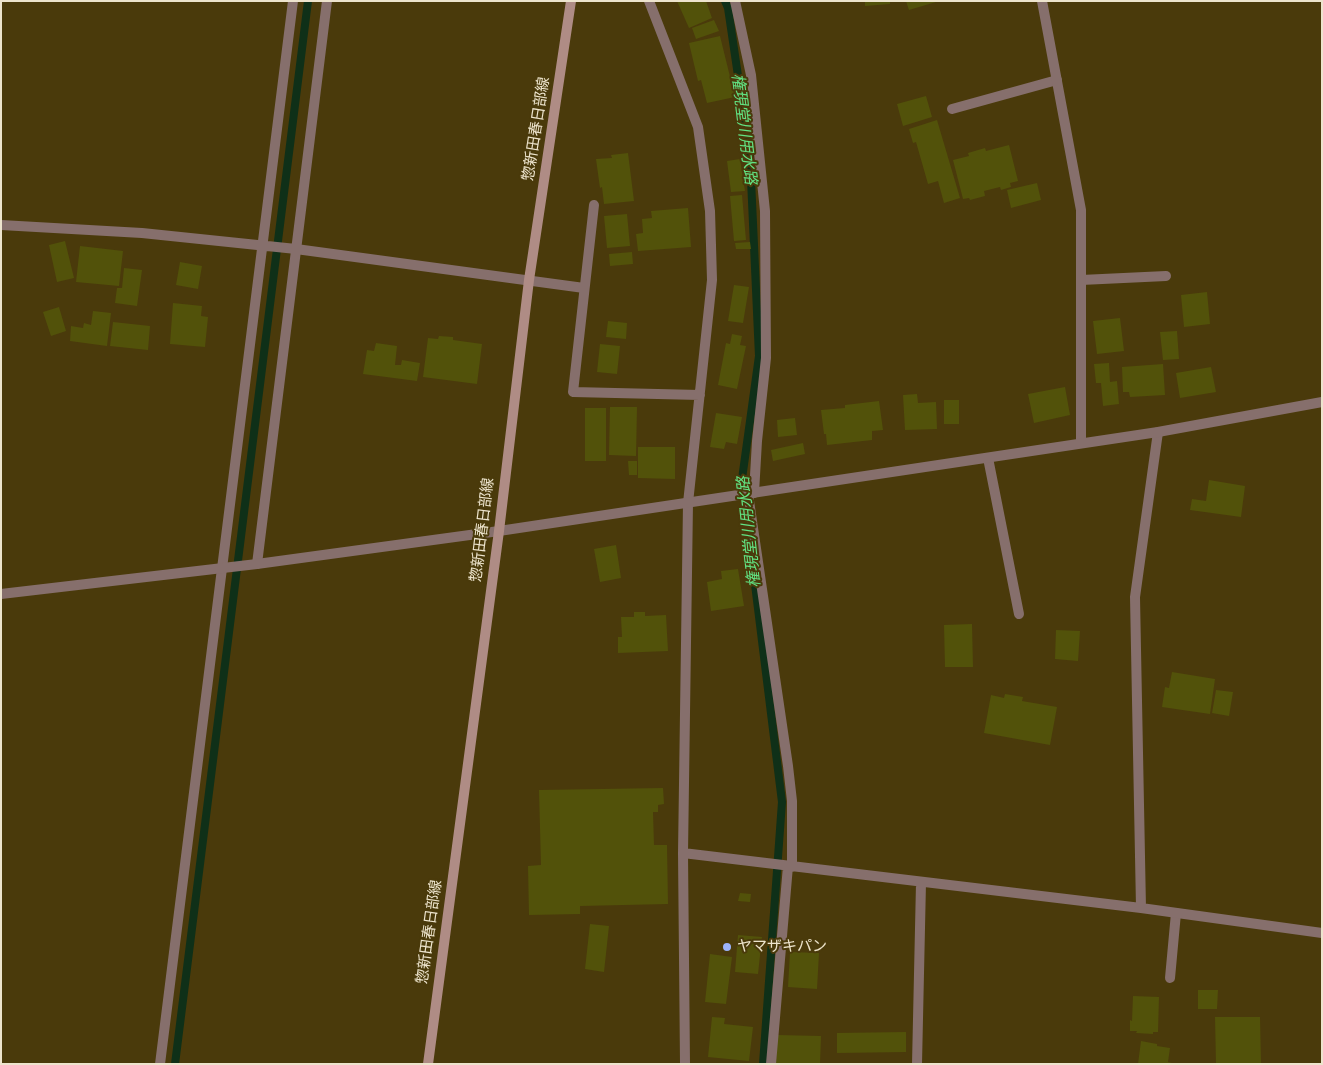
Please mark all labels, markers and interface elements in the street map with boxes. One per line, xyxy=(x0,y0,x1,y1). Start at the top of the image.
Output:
water label: 権現堂川用水路 xyxy=(727,72,759,186)
street label: 惣新田春日部線 xyxy=(520,76,554,182)
water label: 権現堂川用水路 xyxy=(735,475,765,589)
street label: 惣新田春日部線 xyxy=(468,477,498,583)
street label: 惣新田春日部線 xyxy=(414,879,446,985)
place label: ヤマザキパン xyxy=(737,938,827,956)
marker: ヤマザキパン xyxy=(721,941,733,953)

